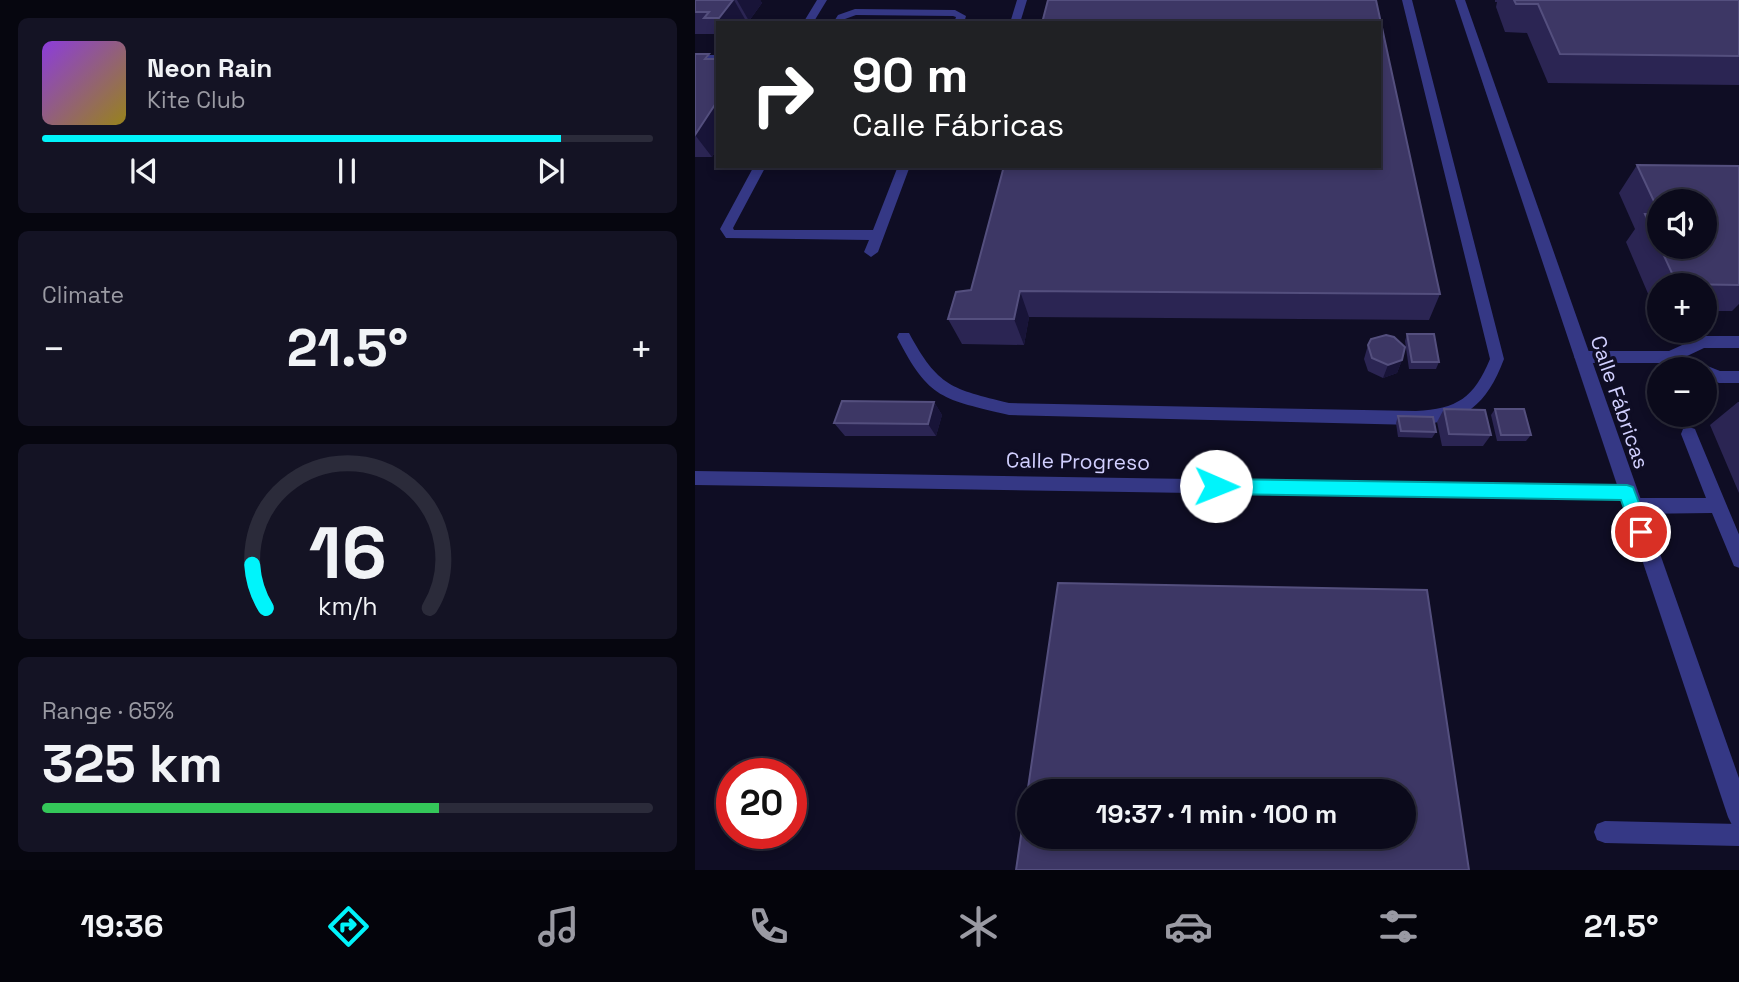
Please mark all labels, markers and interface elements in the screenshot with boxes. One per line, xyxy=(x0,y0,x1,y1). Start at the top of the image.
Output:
text: 90 m xyxy=(852,44,968,106)
icon: right xyxy=(737,49,828,140)
text: Neon Rain xyxy=(147,51,272,85)
text: Kite Club xyxy=(147,85,246,115)
text: Calle Fábricas xyxy=(852,105,1064,145)
icon: previous xyxy=(125,152,163,190)
icon: pause xyxy=(328,152,366,190)
icon: next xyxy=(532,152,570,190)
map controls xyxy=(1647,189,1717,427)
button: sound xyxy=(1647,189,1717,259)
button: + xyxy=(1647,273,1717,343)
text: Climate xyxy=(42,280,124,310)
text: 21.5° xyxy=(287,315,408,381)
text: − xyxy=(42,325,66,373)
text: + xyxy=(629,325,653,373)
street label: Calle Fábricas xyxy=(1585,332,1655,472)
button: − xyxy=(1647,357,1717,427)
street label: Calle Progreso xyxy=(1006,446,1150,476)
position arrow xyxy=(1179,449,1253,523)
pin xyxy=(1611,502,1671,562)
text: 16 xyxy=(309,506,386,599)
icon: arrive xyxy=(1622,513,1660,551)
text: km/h xyxy=(318,589,377,621)
text: Range · 65% xyxy=(42,696,174,726)
text: 325 km xyxy=(42,731,223,797)
speed limit sign: 20 xyxy=(716,758,807,849)
text: 19:37 · 1 min · 100 m xyxy=(1096,797,1337,831)
icon: directions xyxy=(324,902,373,951)
icon: music xyxy=(534,902,583,951)
icon: phone xyxy=(744,902,793,951)
icon: climate xyxy=(954,902,1003,951)
icon: car xyxy=(1164,902,1213,951)
icon: filters xyxy=(1374,902,1423,951)
text: 19:36 xyxy=(80,906,163,946)
text: 21.5° xyxy=(1584,906,1659,946)

